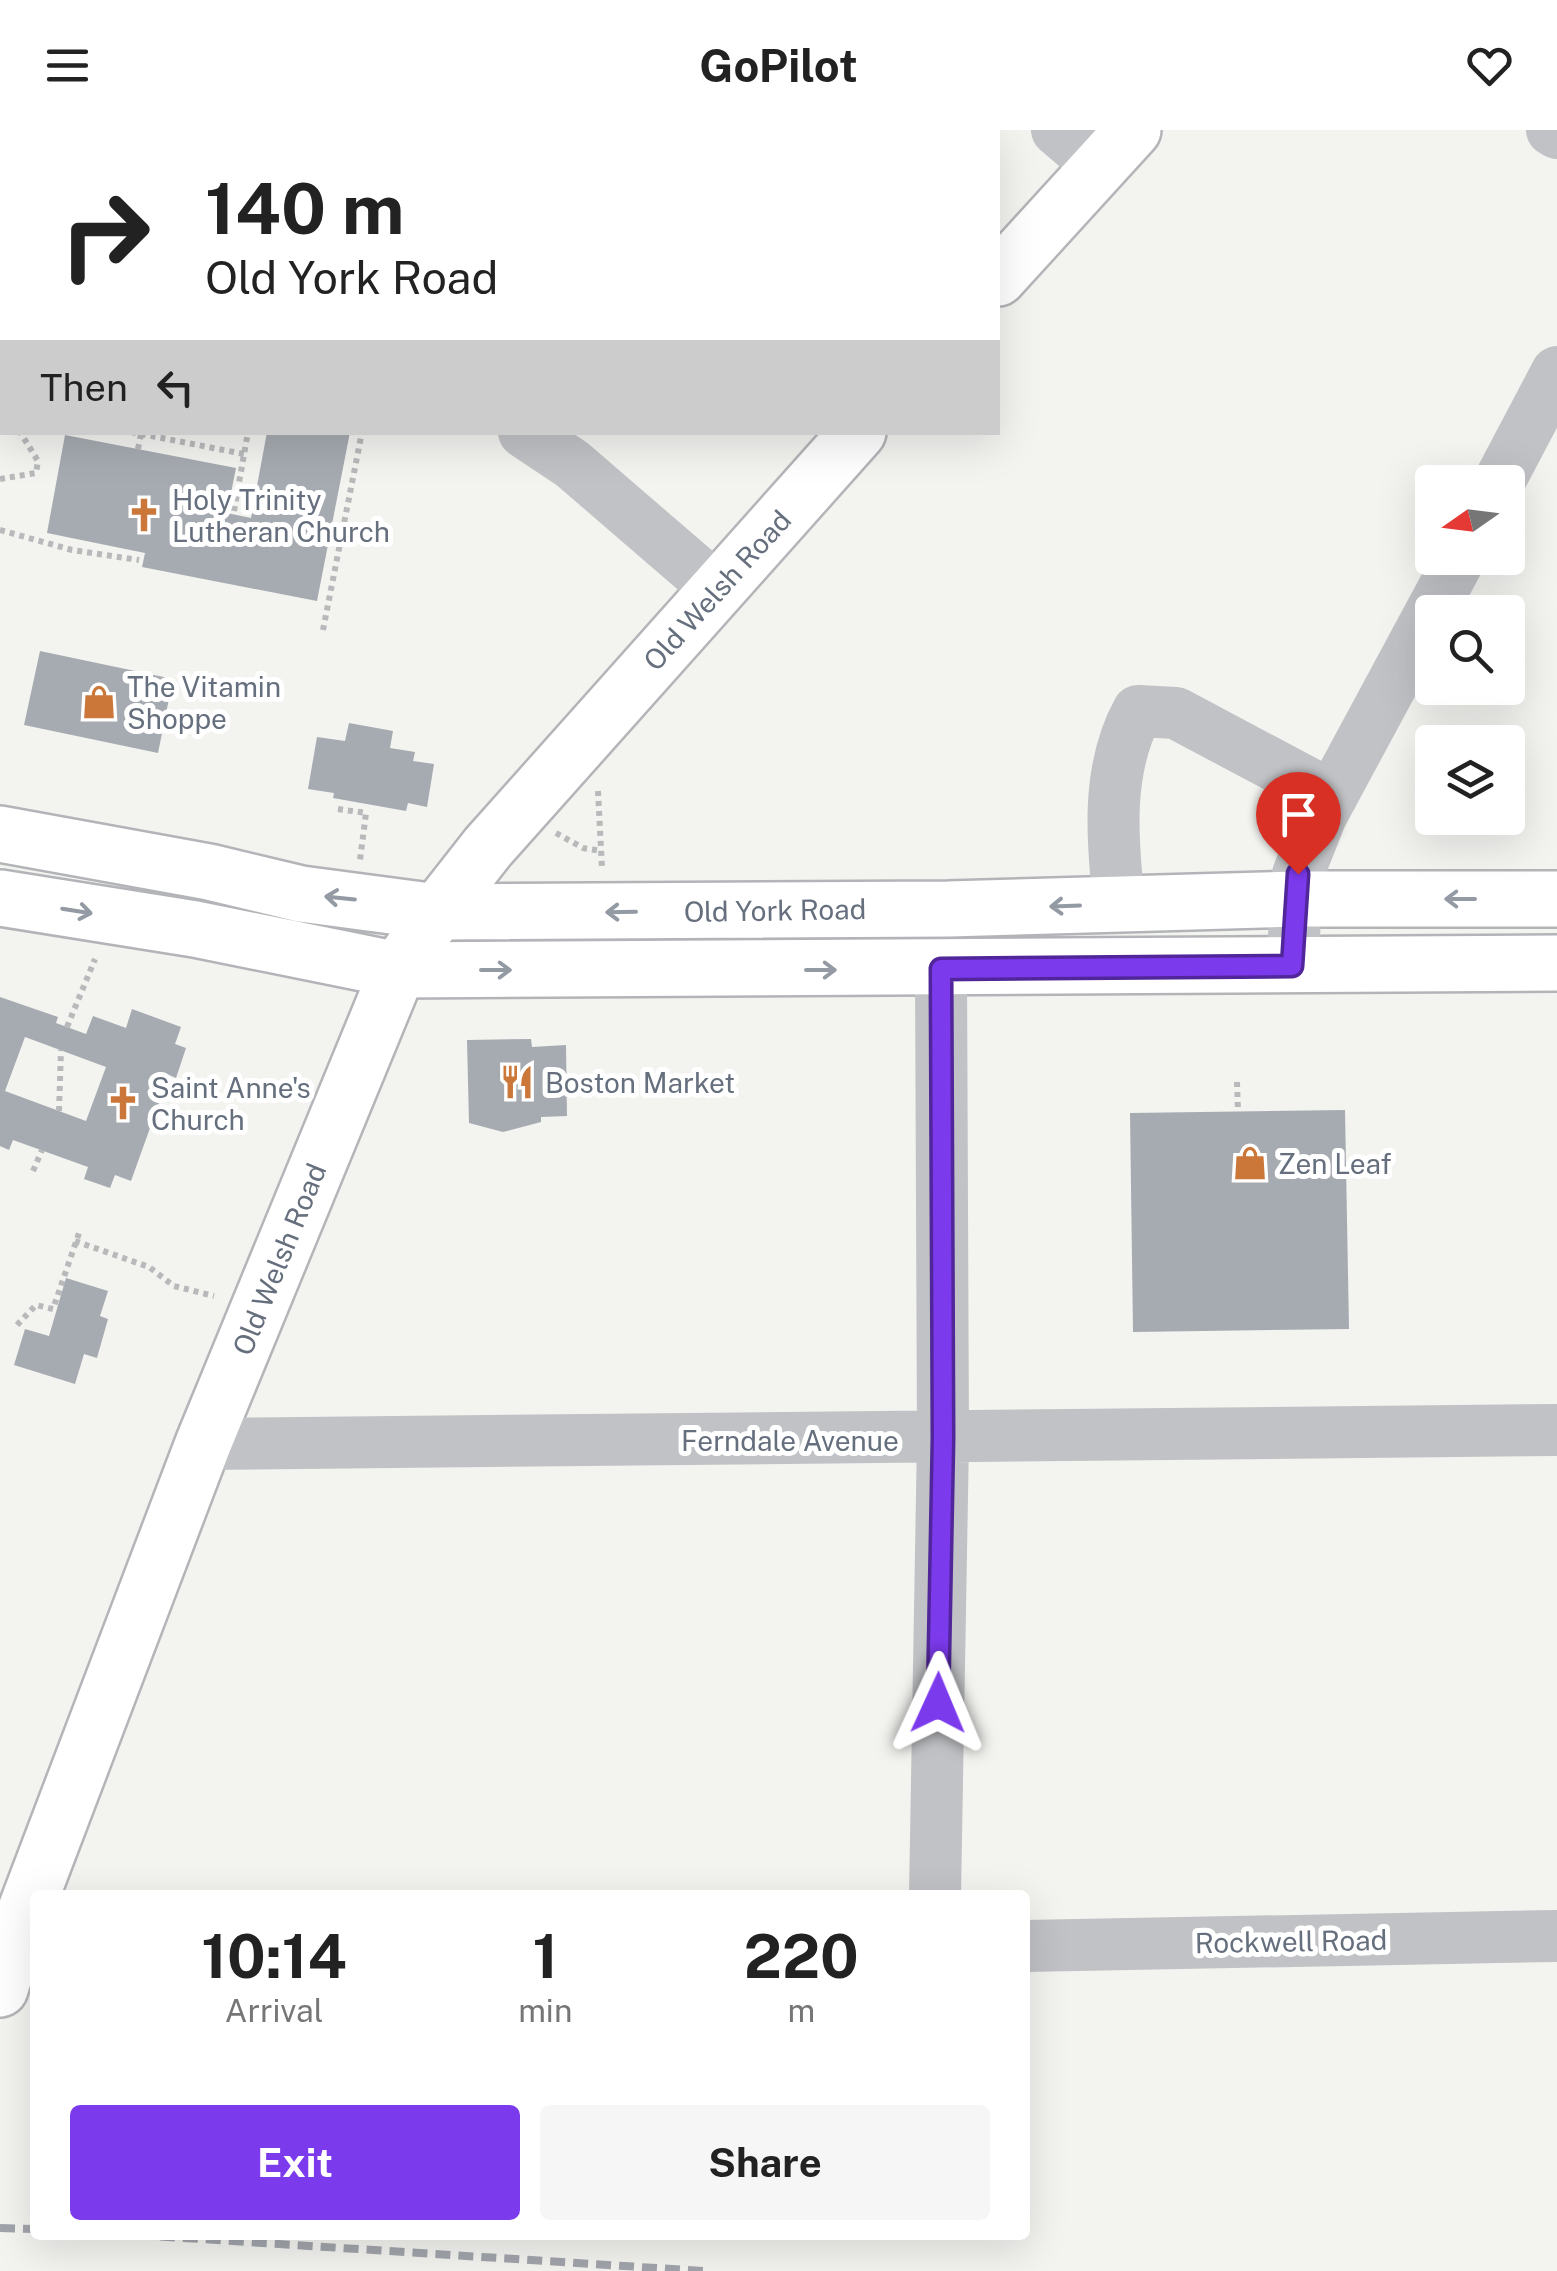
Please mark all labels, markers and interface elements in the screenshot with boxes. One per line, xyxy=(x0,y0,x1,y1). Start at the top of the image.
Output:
icon: menu xyxy=(40,38,95,93)
icon: heart xyxy=(1462,38,1517,93)
text: GoPilot xyxy=(699,39,858,92)
text: 140 m xyxy=(205,167,404,250)
icon: right xyxy=(40,170,170,300)
text: Old York Road xyxy=(205,251,498,304)
icon: left xyxy=(148,360,203,415)
text: Then xyxy=(40,365,128,410)
north arrow xyxy=(1415,465,1525,575)
map controls xyxy=(1415,465,1525,835)
place label: Holy Trinity Lutheran Church xyxy=(172,483,390,548)
church icon: Holy Trinity Lutheran Church xyxy=(125,496,163,534)
street label: Old Welsh Road xyxy=(637,503,797,677)
button: search xyxy=(1415,595,1525,705)
place label: The Vitamin Shoppe xyxy=(127,670,281,735)
shop icon: The Vitamin Shoppe xyxy=(80,683,118,721)
button: layers xyxy=(1415,725,1525,835)
pin xyxy=(1256,772,1341,875)
icon: arrive xyxy=(1271,787,1326,842)
one-way arrow xyxy=(325,888,357,907)
one-way arrow xyxy=(1444,890,1476,908)
street label: Old York Road xyxy=(683,892,867,928)
one-way arrow xyxy=(1049,896,1081,915)
one-way arrow xyxy=(60,902,93,920)
one-way arrow xyxy=(605,902,638,922)
one-way arrow xyxy=(478,960,511,980)
one-way arrow xyxy=(804,960,836,980)
restaurant icon: Boston Market xyxy=(498,1063,536,1101)
place label: Boston Market xyxy=(545,1066,735,1099)
place label: Saint Anne's Church xyxy=(151,1071,311,1136)
church icon: Saint Anne's Church xyxy=(104,1084,142,1122)
shop icon: Zen Leaf xyxy=(1231,1144,1269,1182)
place label: Zen Leaf xyxy=(1278,1147,1392,1180)
street label: Old Welsh Road xyxy=(226,1158,332,1360)
street label: Ferndale Avenue xyxy=(681,1424,899,1457)
position arrow xyxy=(886,1651,990,1755)
text: 10:14 xyxy=(201,1921,347,1992)
text: 1 xyxy=(532,1921,558,1992)
text: 220 xyxy=(744,1921,859,1992)
street label: Rockwell Road xyxy=(1194,1923,1388,1959)
text: Arrival xyxy=(225,1992,324,2029)
text: min xyxy=(518,1992,572,2029)
text: m xyxy=(787,1992,815,2029)
button: Exit xyxy=(70,2105,520,2220)
button: Share xyxy=(540,2105,990,2220)

